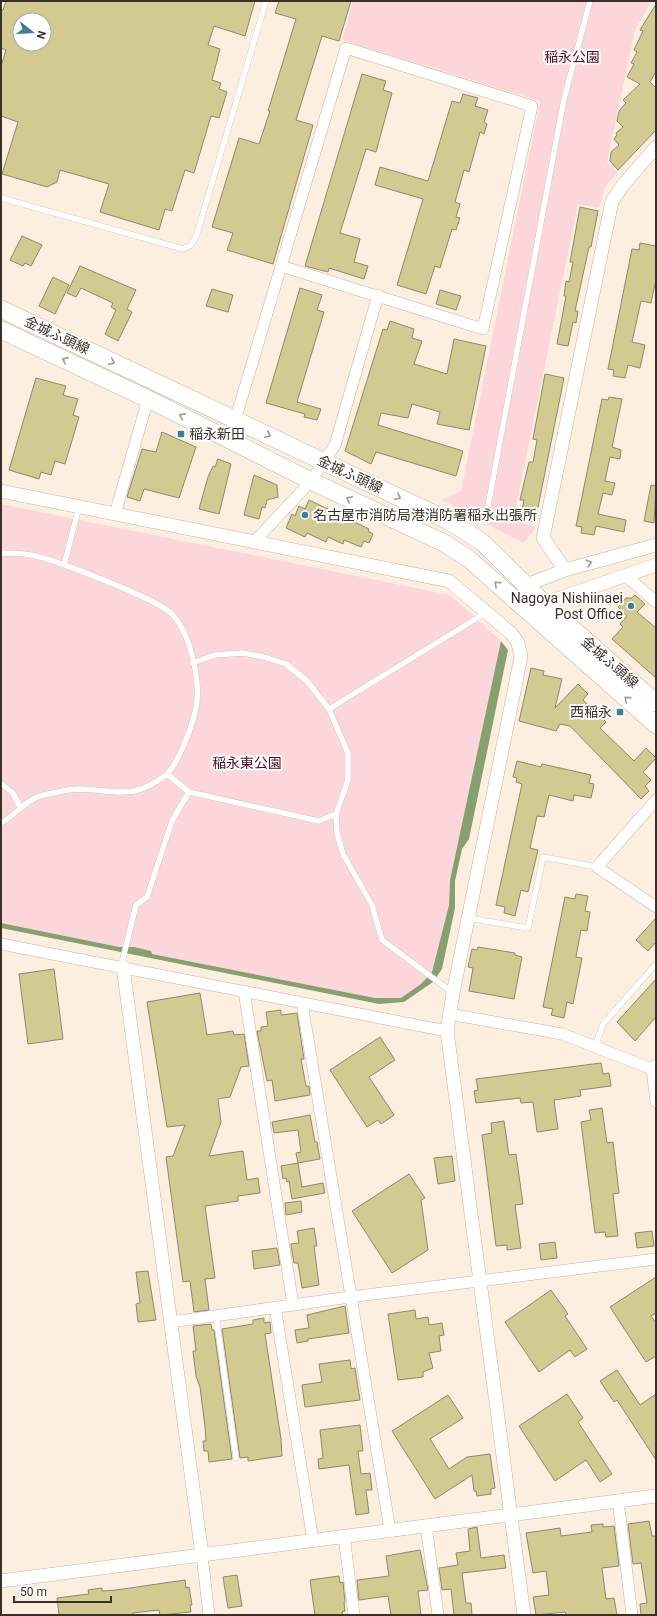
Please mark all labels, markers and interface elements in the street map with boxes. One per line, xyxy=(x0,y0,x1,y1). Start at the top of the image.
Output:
north arrow xyxy=(12,12,52,52)
text: N xyxy=(34,29,48,41)
park label: 稲永公園 xyxy=(544,49,600,65)
street label: 金城ふ頭線 xyxy=(22,313,92,357)
one-way arrow xyxy=(62,357,69,365)
one-way arrow xyxy=(108,357,115,365)
one-way arrow xyxy=(179,413,186,421)
place label: 稲永新田 xyxy=(189,426,245,442)
marker: 稲永新田 xyxy=(176,429,186,439)
one-way arrow xyxy=(263,430,271,438)
street label: 金城ふ頭線 xyxy=(315,452,385,496)
one-way arrow xyxy=(394,492,401,500)
one-way arrow xyxy=(345,496,353,504)
place label: 名古屋市消防局港消防署稲永出張所 xyxy=(313,507,537,523)
marker: 名古屋市消防局港消防署稲永出張所 xyxy=(300,510,310,520)
one-way arrow xyxy=(586,559,593,568)
one-way arrow xyxy=(494,581,502,589)
place label: Nagoya Nishiinaei Post Office xyxy=(511,590,623,622)
marker: Nagoya Nishiinaei Post Office xyxy=(626,601,636,611)
street label: 金城ふ頭線 xyxy=(578,633,642,691)
one-way arrow xyxy=(624,697,631,704)
place label: 西稲永 xyxy=(570,704,612,720)
marker: 西稲永 xyxy=(615,707,625,717)
park label: 稲永東公園 xyxy=(212,755,282,771)
scale bar xyxy=(14,1578,111,1604)
text: 50 m xyxy=(20,1585,47,1599)

